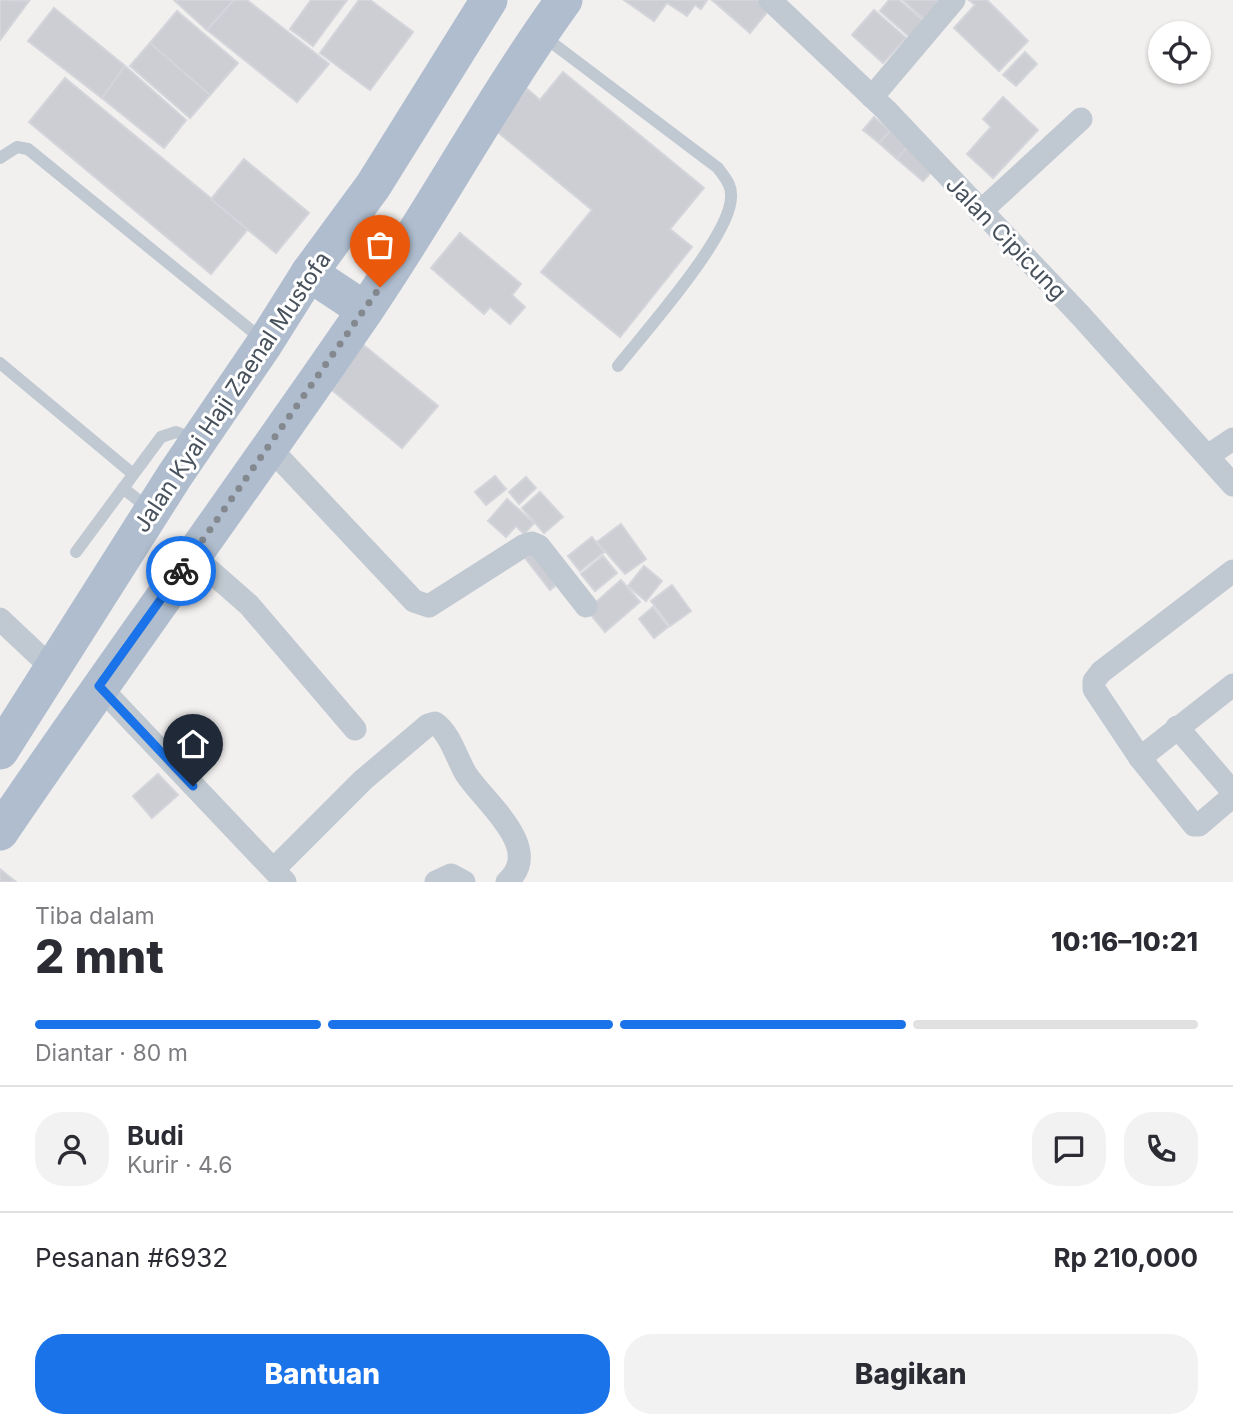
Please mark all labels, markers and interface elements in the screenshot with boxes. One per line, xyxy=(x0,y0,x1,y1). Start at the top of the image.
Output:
map controls xyxy=(1148,21,1211,84)
button: locate xyxy=(1148,21,1211,84)
street label: Jalan Cipicung xyxy=(940,170,1072,306)
pin xyxy=(350,215,410,287)
icon: bag xyxy=(361,226,399,264)
street label: Jalan Kyai Haji Zaenal Mustofa xyxy=(127,246,337,538)
courier xyxy=(146,536,216,606)
icon: bike xyxy=(162,552,200,590)
pin xyxy=(163,714,223,786)
icon: home xyxy=(174,725,212,763)
text: Tiba dalam xyxy=(35,902,155,930)
text: 10:16–10:21 xyxy=(1051,926,1198,957)
text: 2 mnt xyxy=(35,928,164,984)
text: Diantar · 80 m xyxy=(35,1039,188,1067)
button: person xyxy=(35,1112,109,1186)
button: chat xyxy=(1032,1112,1106,1186)
button: phone xyxy=(1124,1112,1198,1186)
text: Budi xyxy=(127,1120,184,1151)
text: Kurir · 4.6 xyxy=(127,1151,232,1179)
text: Pesanan #6932 xyxy=(35,1242,228,1273)
text: Rp 210,000 xyxy=(1054,1242,1198,1273)
button: Bantuan xyxy=(35,1334,610,1414)
button: Bagikan xyxy=(624,1334,1198,1414)

